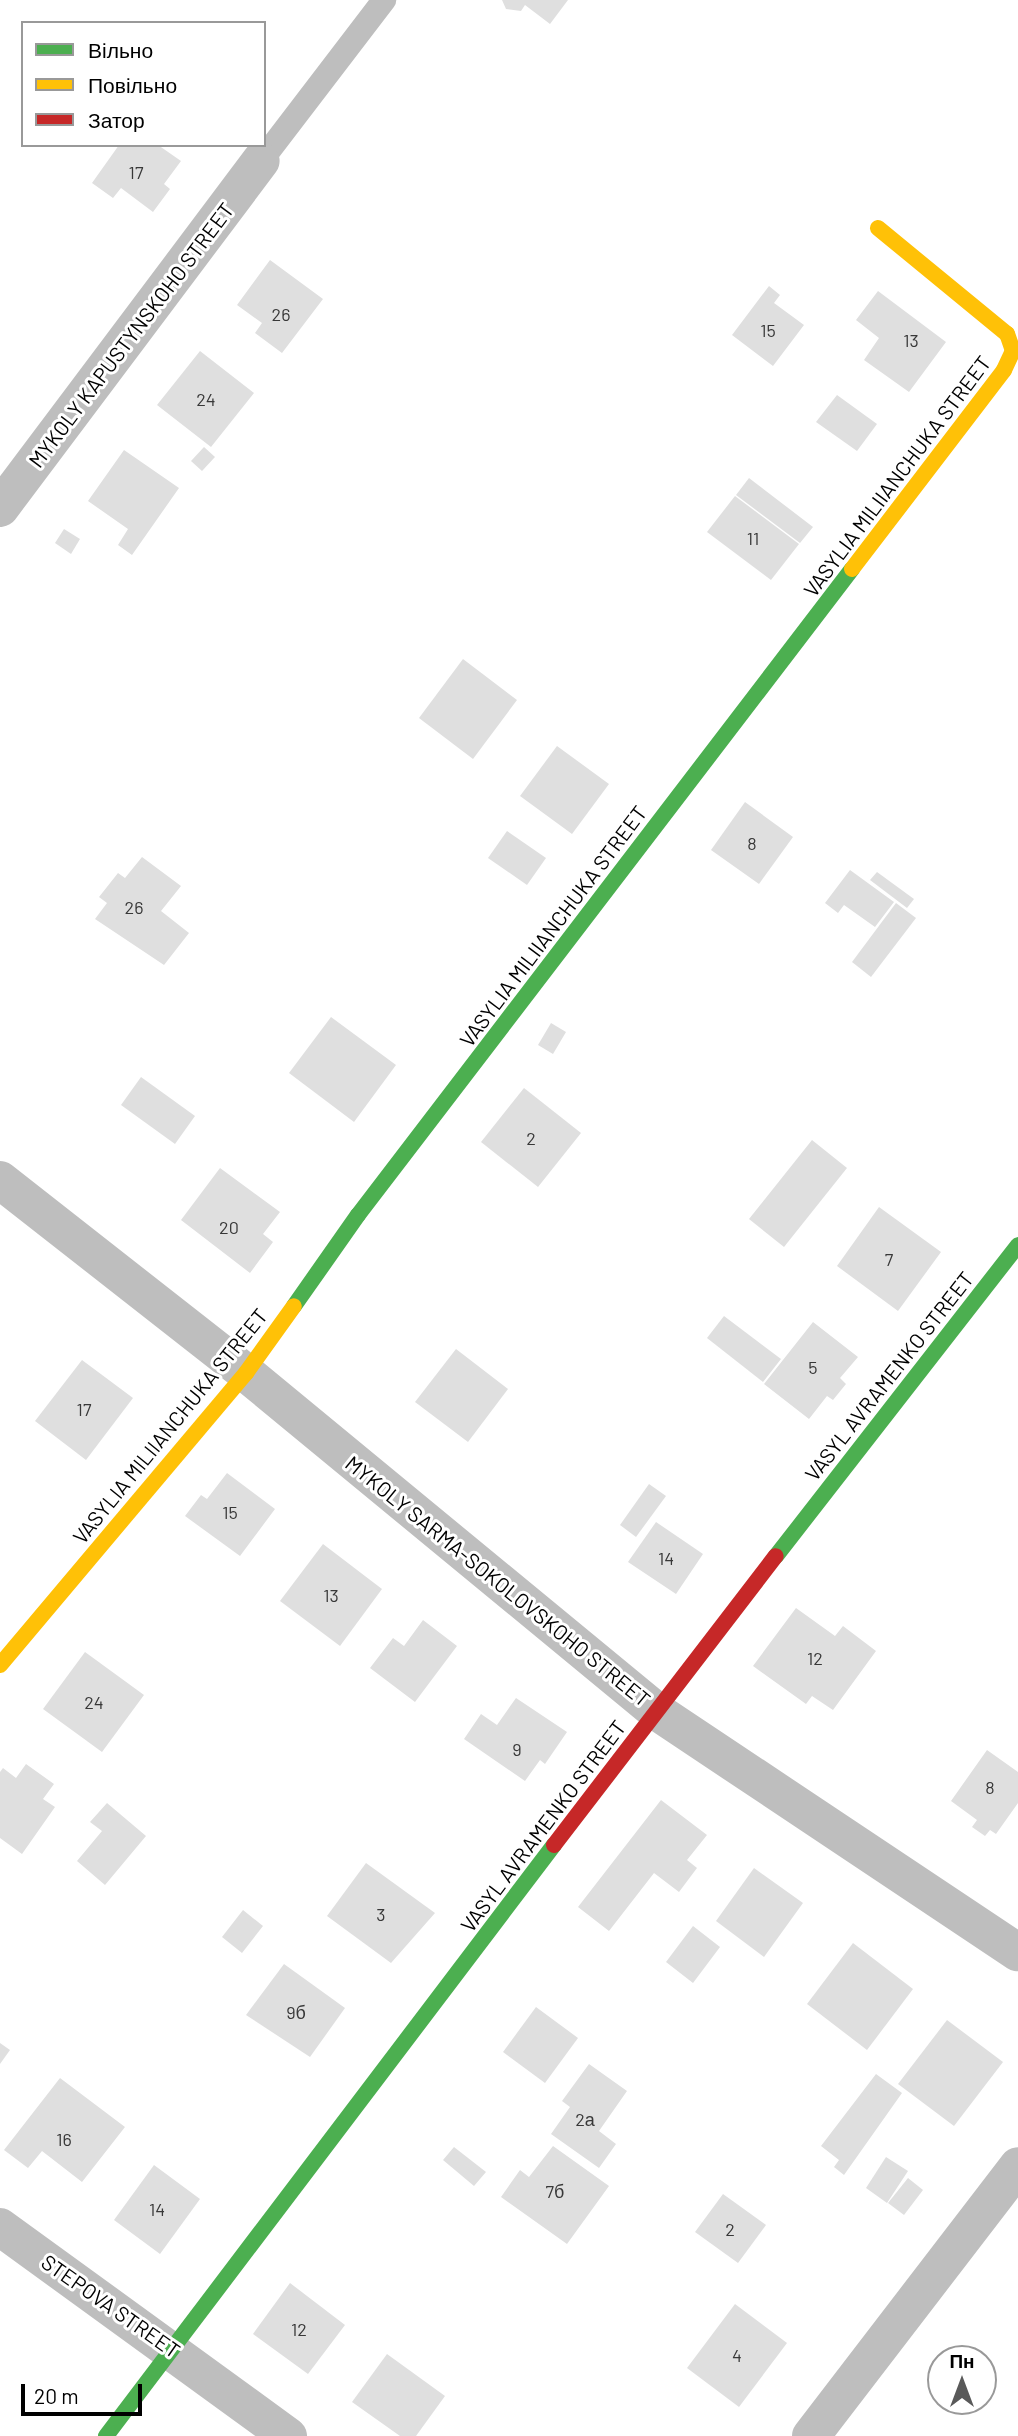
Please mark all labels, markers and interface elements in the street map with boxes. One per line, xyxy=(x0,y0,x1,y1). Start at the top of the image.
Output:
legend xyxy=(21,21,266,147)
text: Вільно xyxy=(88,37,153,62)
text: Повільно xyxy=(88,72,177,97)
text: Затор xyxy=(88,107,145,132)
house number: 17 xyxy=(129,161,143,183)
street label: MYKOLY KAPUSTYNSKOHO STREET xyxy=(23,198,239,472)
house number: 26 xyxy=(272,303,290,325)
house number: 15 xyxy=(760,319,776,341)
house number: 13 xyxy=(903,329,919,351)
street label: VASYLIA MILIIANCHUKA STREET xyxy=(798,351,996,601)
house number: 24 xyxy=(196,388,216,410)
house number: 11 xyxy=(747,527,759,549)
street label: VASYLIA MILIIANCHUKA STREET xyxy=(454,801,652,1051)
house number: 8 xyxy=(747,832,757,854)
house number: 26 xyxy=(125,896,143,918)
house number: 2 xyxy=(526,1127,536,1149)
house number: 20 xyxy=(219,1216,239,1238)
house number: 7 xyxy=(885,1248,893,1270)
street label: VASYL AVRAMENKO STREET xyxy=(799,1266,979,1486)
street label: VASYLIA MILIIANCHUKA STREET xyxy=(67,1303,273,1549)
house number: 5 xyxy=(808,1356,818,1378)
house number: 17 xyxy=(77,1398,91,1420)
street label: MYKOLY SARMA-SOKOLOVSKOHO STREET xyxy=(341,1450,655,1712)
house number: 15 xyxy=(222,1501,238,1523)
house number: 14 xyxy=(658,1547,674,1569)
house number: 13 xyxy=(323,1584,339,1606)
house number: 12 xyxy=(807,1647,823,1669)
house number: 24 xyxy=(84,1691,104,1713)
street label: VASYL AVRAMENKO STREET xyxy=(455,1715,631,1937)
house number: 9 xyxy=(512,1738,522,1760)
house number: 8 xyxy=(985,1776,995,1798)
house number: 3 xyxy=(376,1903,386,1925)
house number: 9б xyxy=(286,2001,306,2023)
house number: 2а xyxy=(575,2108,595,2130)
house number: 16 xyxy=(56,2128,72,2150)
house number: 7б xyxy=(546,2180,564,2202)
house number: 14 xyxy=(149,2198,165,2220)
house number: 2 xyxy=(725,2218,735,2240)
street label: STEPOVA STREET xyxy=(37,2249,185,2363)
house number: 12 xyxy=(291,2318,307,2340)
house number: 4 xyxy=(732,2344,742,2366)
north arrow xyxy=(927,2345,997,2415)
text: Пн xyxy=(949,2349,975,2372)
scale bar xyxy=(24,2370,145,2414)
text: 20 m xyxy=(34,2383,79,2408)

